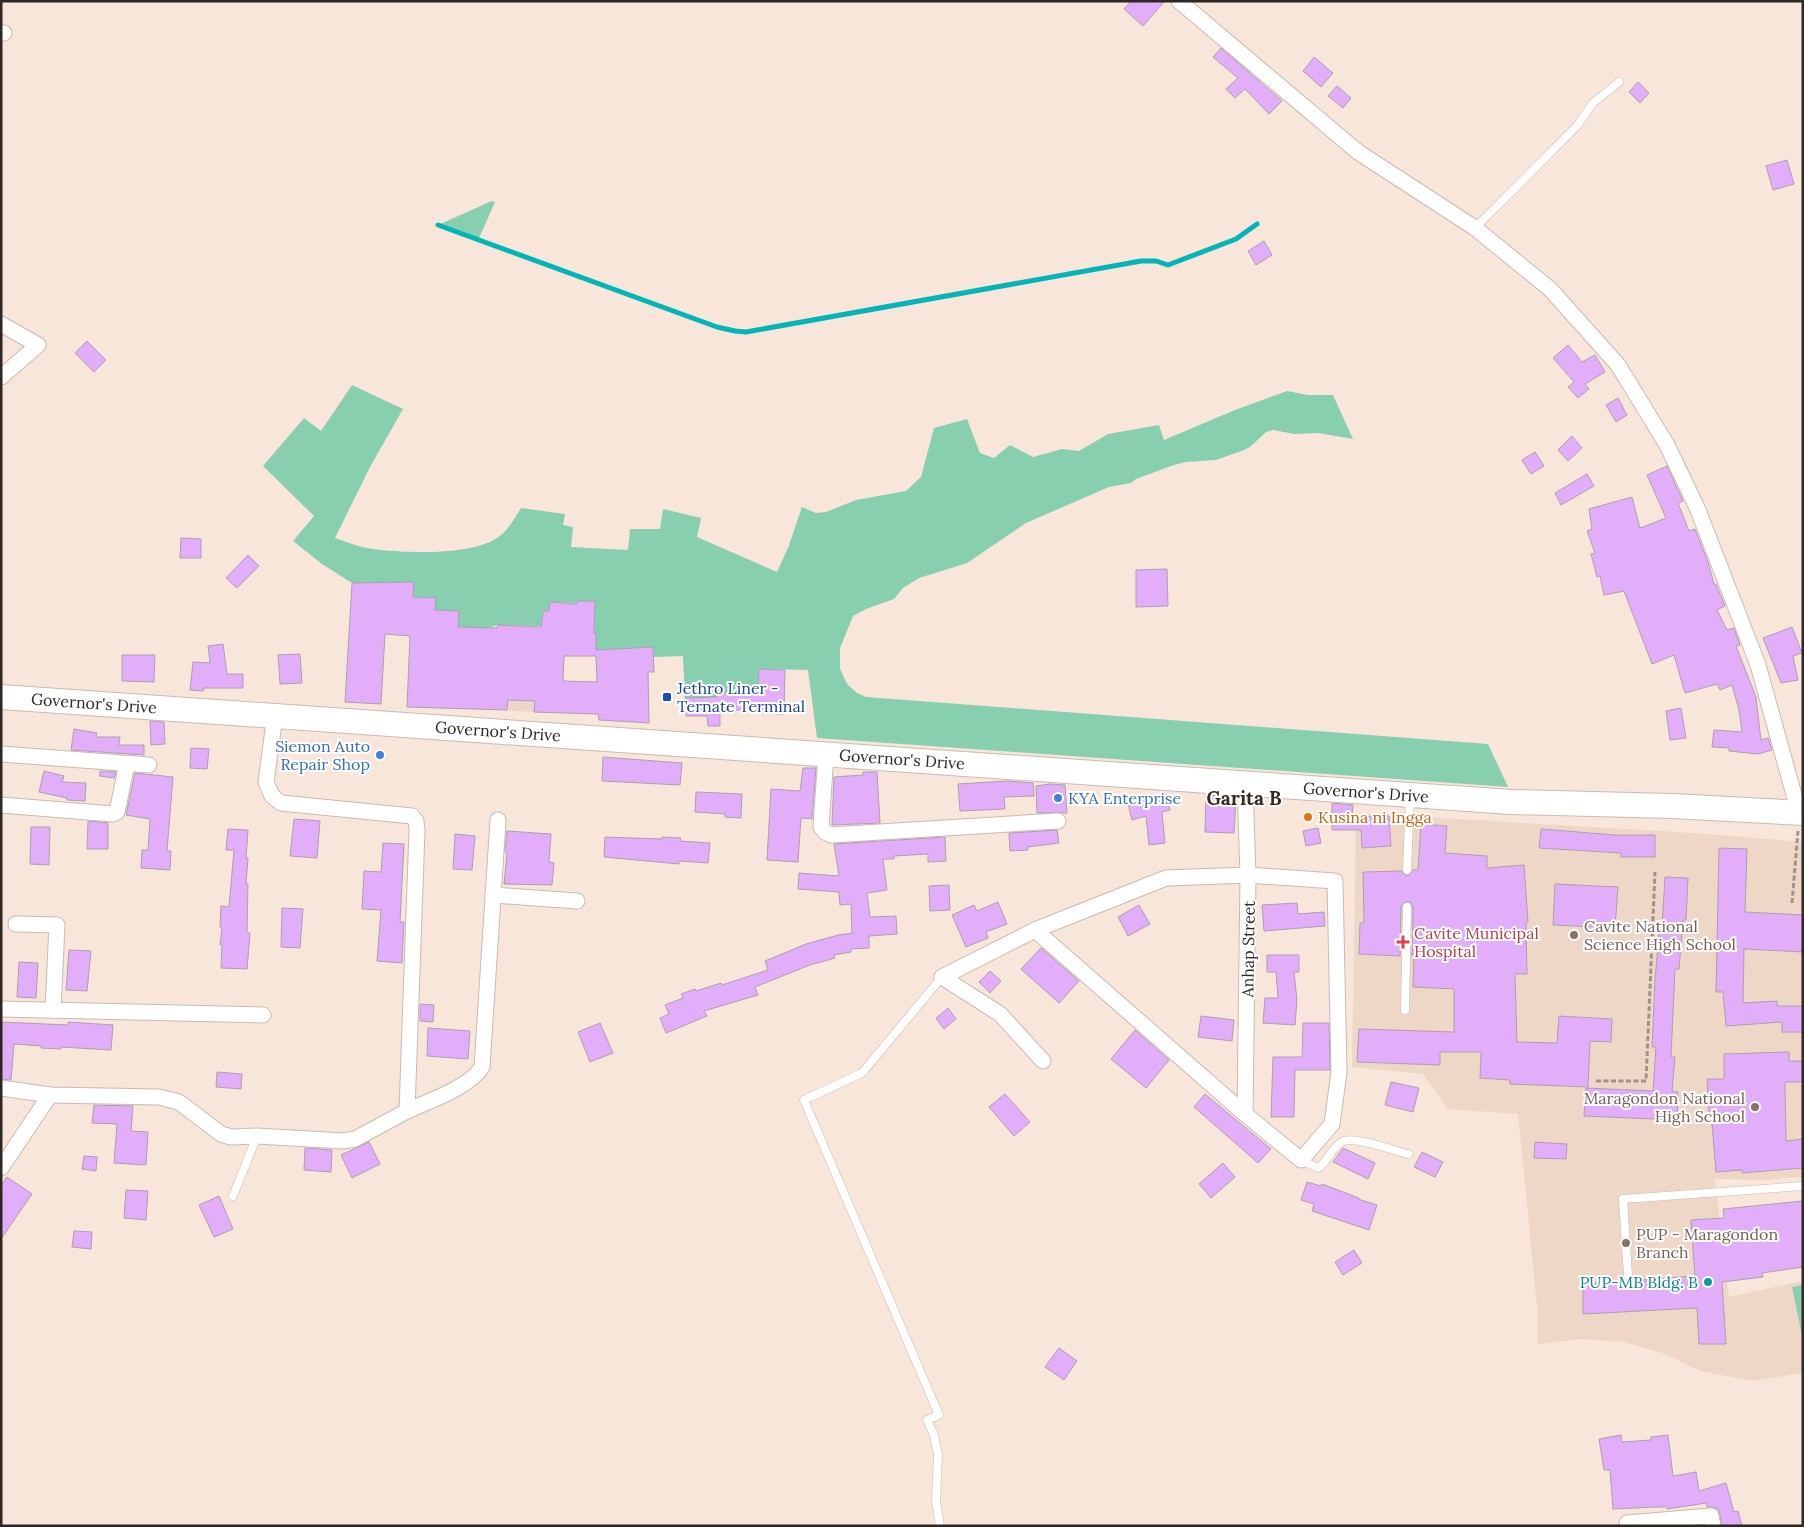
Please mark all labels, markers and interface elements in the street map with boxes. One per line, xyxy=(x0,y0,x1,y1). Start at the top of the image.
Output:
place label: Jethro Liner - Ternate Terminal xyxy=(676,678,805,716)
street label: Governor's Drive xyxy=(30,689,158,717)
marker: Jethro Liner - Ternate Terminal xyxy=(661,691,673,703)
street label: Governor's Drive xyxy=(434,717,562,745)
place label: Siemon Auto Repair Shop xyxy=(275,736,370,774)
street label: Governor's Drive xyxy=(838,745,966,773)
marker: Siemon Auto Repair Shop xyxy=(374,749,386,761)
street label: Governor's Drive xyxy=(1302,778,1430,806)
district label: Garita B xyxy=(1207,786,1282,810)
place label: KYA Enterprise xyxy=(1068,788,1181,808)
marker: KYA Enterprise xyxy=(1052,792,1064,804)
place label: Kusina ni Ingga xyxy=(1318,807,1432,827)
marker: Kusina ni Ingga xyxy=(1302,811,1314,823)
street label: Anhap Street xyxy=(1237,900,1259,999)
place label: Cavite National Science High School xyxy=(1584,916,1736,954)
place label: Cavite Municipal Hospital xyxy=(1414,923,1539,961)
marker: Cavite National Science High School xyxy=(1568,929,1580,941)
marker: Cavite Municipal Hospital xyxy=(1396,935,1410,949)
place label: Maragondon National High School xyxy=(1584,1088,1745,1126)
marker: Maragondon National High School xyxy=(1749,1101,1761,1113)
place label: PUP - Maragondon Branch xyxy=(1636,1224,1778,1262)
marker: PUP - Maragondon Branch xyxy=(1620,1237,1632,1249)
place label: PUP-MB Bldg. B xyxy=(1580,1272,1698,1292)
marker: PUP-MB Bldg. B xyxy=(1702,1276,1714,1288)

